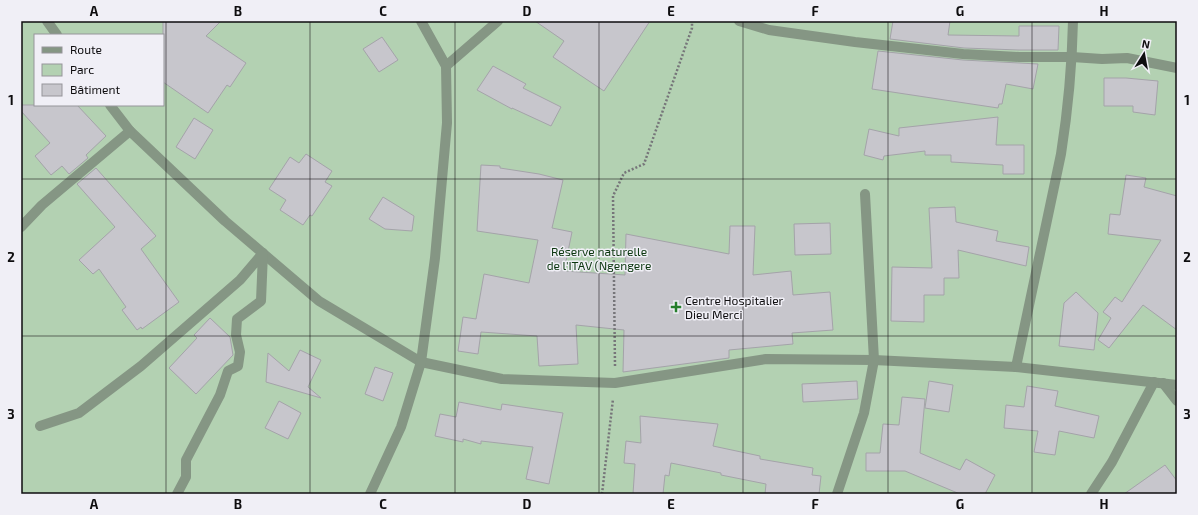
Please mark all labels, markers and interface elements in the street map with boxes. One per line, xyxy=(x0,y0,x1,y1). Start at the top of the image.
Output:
text: A xyxy=(90,3,99,19)
text: B xyxy=(234,3,242,19)
text: C xyxy=(379,3,387,19)
text: D xyxy=(523,3,532,19)
text: E xyxy=(667,3,675,19)
text: F xyxy=(811,3,819,19)
text: G xyxy=(956,3,964,19)
text: H xyxy=(1100,3,1109,19)
legend xyxy=(34,34,164,106)
north arrow xyxy=(1124,34,1164,74)
text: N xyxy=(1141,37,1151,51)
text: Route xyxy=(70,42,102,56)
text: Parc xyxy=(70,62,94,76)
text: Bâtiment xyxy=(70,82,121,96)
text: 1 xyxy=(8,92,14,108)
text: 1 xyxy=(1184,92,1190,108)
park label: Réserve naturelle de l'ITAV (Ngengere xyxy=(547,244,651,272)
text: 2 xyxy=(7,249,15,265)
text: 2 xyxy=(1183,249,1191,265)
place label: Centre Hospitalier Dieu Merci xyxy=(685,293,784,321)
marker: Centre Hospitalier Dieu Merci xyxy=(670,301,682,313)
text: 3 xyxy=(7,406,15,422)
text: 3 xyxy=(1183,406,1191,422)
text: A xyxy=(90,496,99,512)
text: B xyxy=(234,496,242,512)
text: C xyxy=(379,496,387,512)
text: D xyxy=(523,496,532,512)
text: E xyxy=(667,496,675,512)
text: F xyxy=(811,496,819,512)
text: G xyxy=(956,496,964,512)
text: H xyxy=(1100,496,1109,512)

